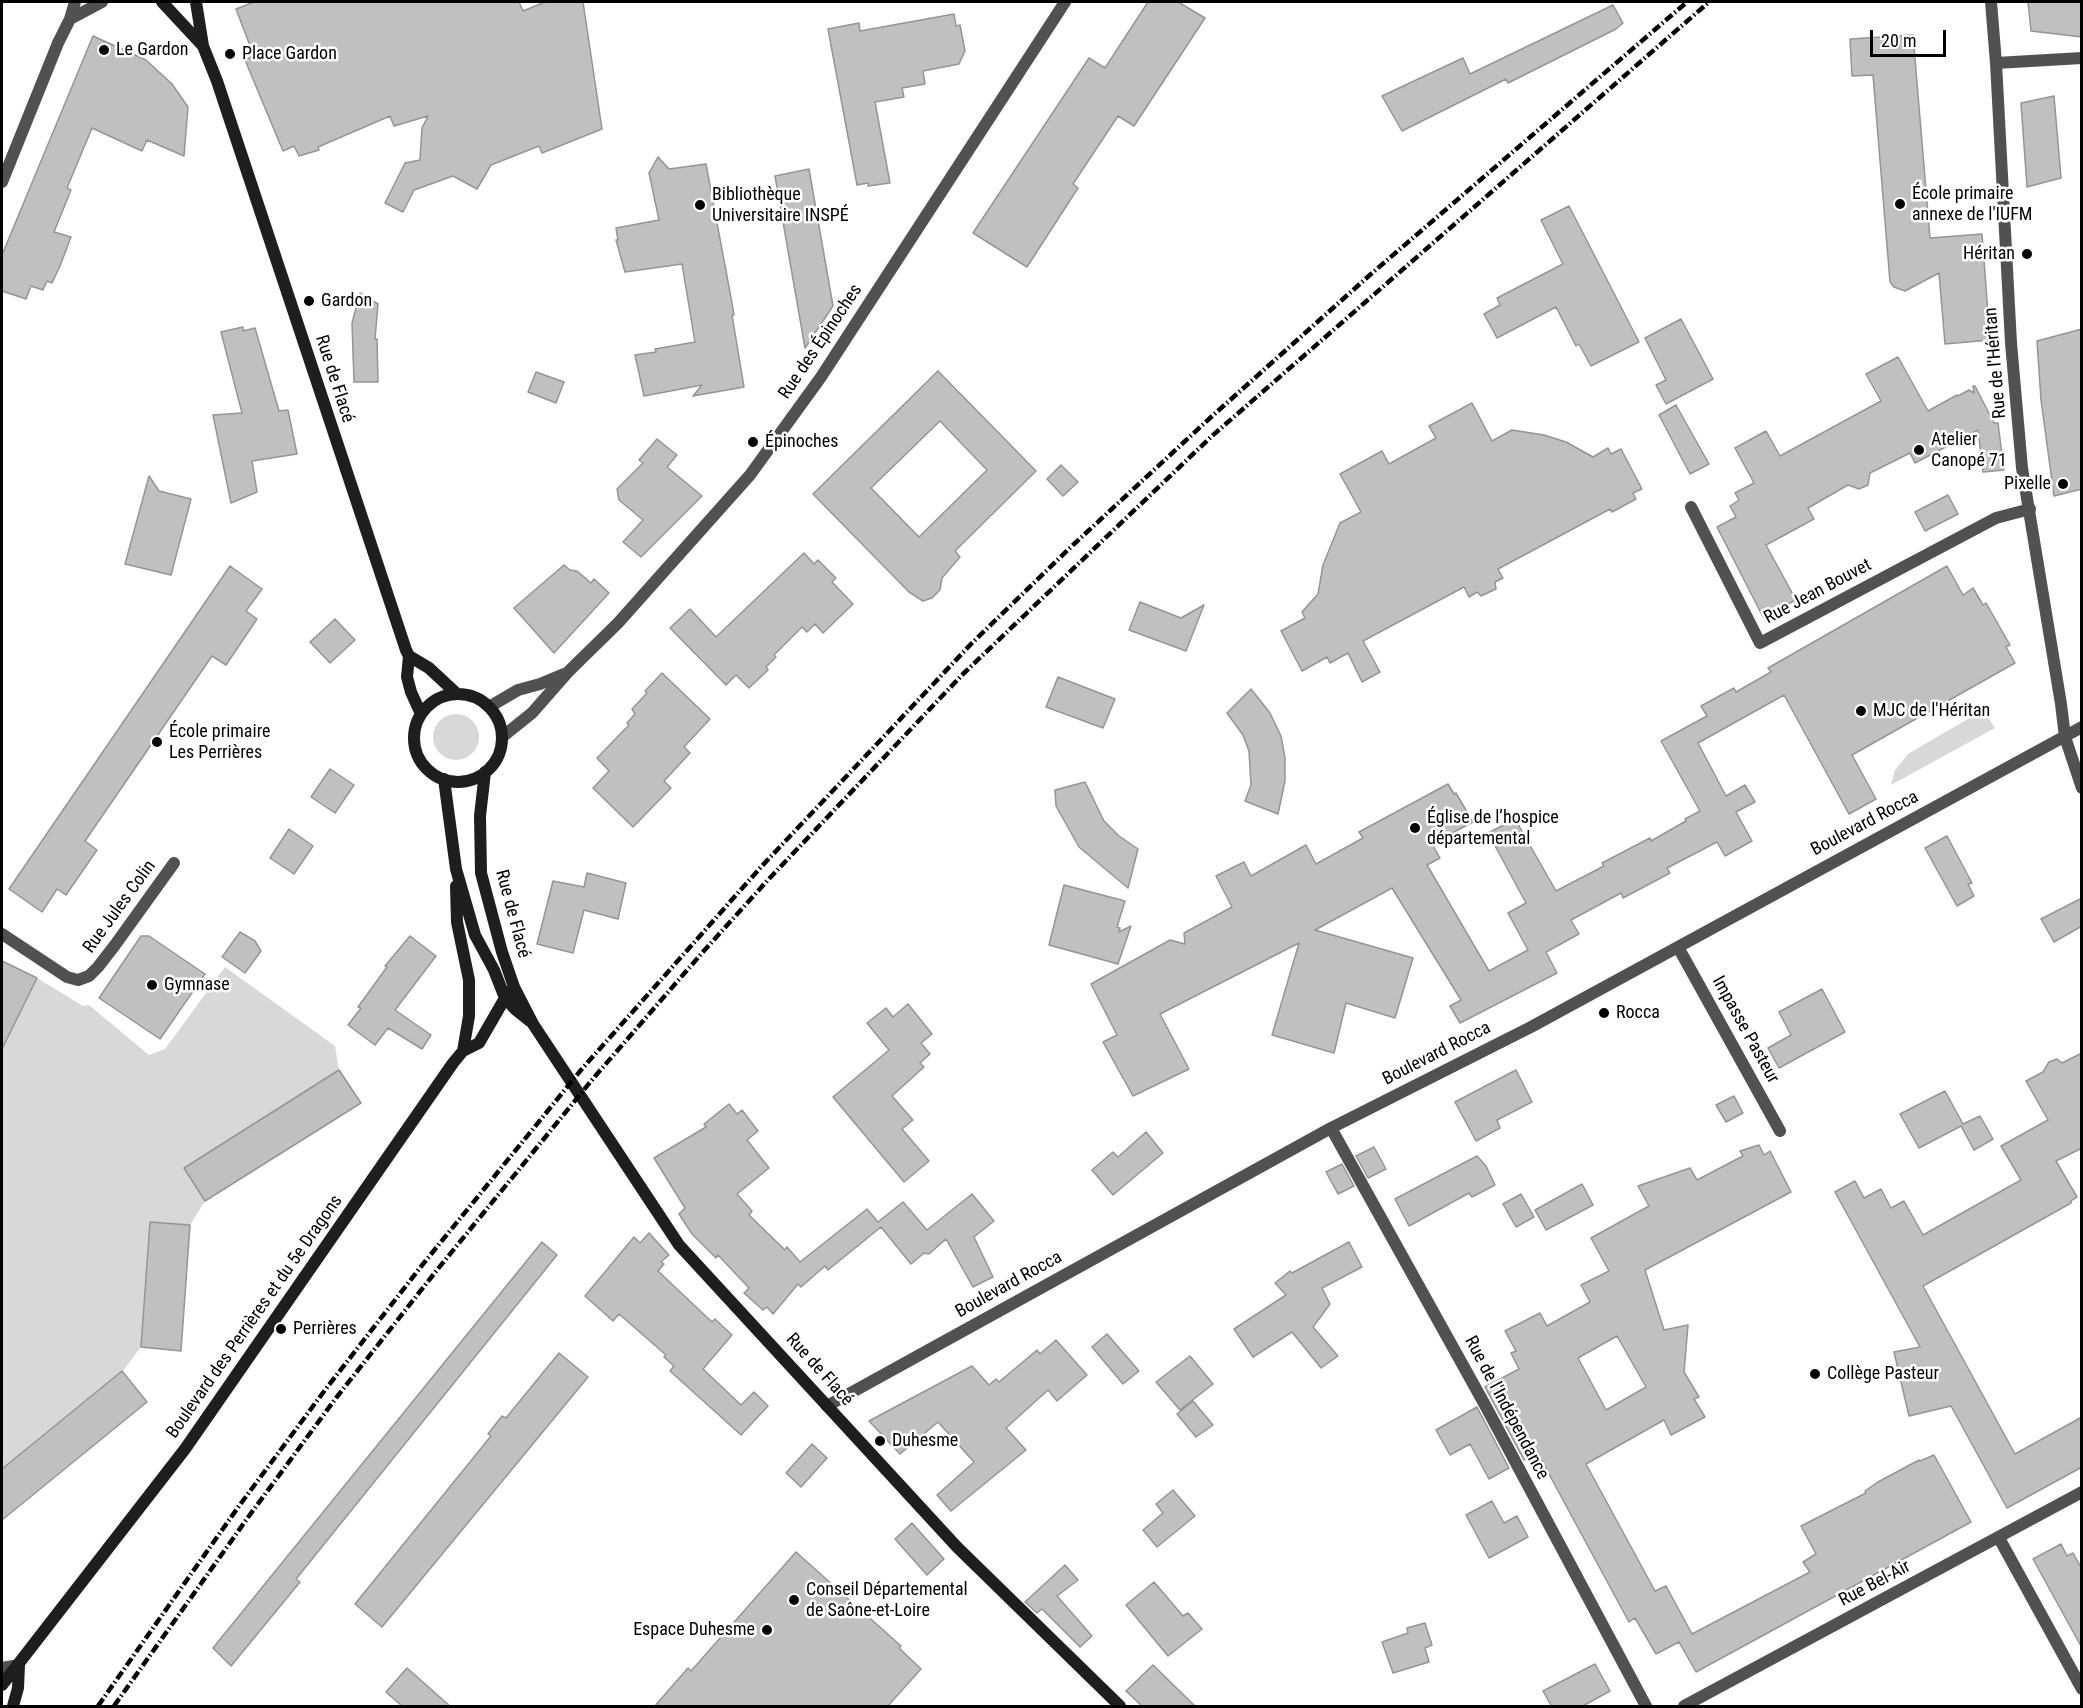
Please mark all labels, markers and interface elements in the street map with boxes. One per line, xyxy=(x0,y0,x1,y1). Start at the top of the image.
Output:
scale bar xyxy=(1873,18,1950,56)
text: 20 m xyxy=(1881,30,1916,51)
place label: Le Gardon xyxy=(116,39,188,61)
marker: Le Gardon xyxy=(97,43,111,57)
place label: Place Gardon xyxy=(242,43,337,65)
marker: Place Gardon xyxy=(223,47,237,61)
place label: École primaire annexe de l'IUFM xyxy=(1912,183,2032,226)
place label: Bibliothèque Universitaire INSPÉ xyxy=(712,184,849,226)
marker: École primaire annexe de l'IUFM xyxy=(1893,197,1907,211)
marker: Bibliothèque Universitaire INSPÉ xyxy=(693,198,707,212)
place label: Héritan xyxy=(1963,243,2015,265)
marker: Héritan xyxy=(2020,247,2034,261)
street label: Rue des Épinoches xyxy=(775,280,867,404)
place label: Gardon xyxy=(321,290,372,312)
marker: Gardon xyxy=(302,294,316,308)
street label: Rue de l'Héritan xyxy=(1980,307,2012,419)
street label: Rue de Flacé xyxy=(310,333,358,425)
place label: Atelier Canopé 71 xyxy=(1931,429,2007,472)
place label: Épinoches xyxy=(765,431,838,453)
marker: Épinoches xyxy=(746,435,760,449)
marker: Atelier Canopé 71 xyxy=(1912,443,1926,457)
place label: Pixelle xyxy=(2004,473,2051,495)
marker: Pixelle xyxy=(2056,477,2070,491)
street label: Rue Jean Bouvet xyxy=(1761,555,1875,629)
place label: MJC de l'Héritan xyxy=(1873,700,1990,722)
marker: MJC de l'Héritan xyxy=(1854,704,1868,718)
place label: École primaire Les Perrières xyxy=(169,721,270,764)
marker: École primaire Les Perrières xyxy=(150,735,164,749)
street label: Boulevard Rocca xyxy=(1808,787,1922,861)
place label: Église de l’hospice départemental xyxy=(1427,807,1559,850)
marker: Église de l’hospice départemental xyxy=(1408,821,1422,835)
street label: Rue Jules Colin xyxy=(79,856,161,958)
street label: Rue de Flacé xyxy=(490,868,534,960)
street label: Impasse Pasteur xyxy=(1707,973,1783,1087)
place label: Gymnase xyxy=(164,974,230,996)
marker: Gymnase xyxy=(145,978,159,992)
place label: Rocca xyxy=(1616,1002,1660,1024)
marker: Rocca xyxy=(1597,1006,1611,1020)
street label: Boulevard Rocca xyxy=(1379,1017,1495,1091)
street label: Boulevard des Perrières et du 5e Dragons xyxy=(162,1191,348,1443)
street label: Boulevard Rocca xyxy=(952,1247,1066,1323)
place label: Perrières xyxy=(293,1318,357,1340)
marker: Perrières xyxy=(274,1322,288,1336)
street label: Rue de Flacé xyxy=(781,1329,857,1411)
street label: Rue de l'Indépendance xyxy=(1459,1333,1553,1483)
place label: Collège Pasteur xyxy=(1827,1363,1939,1385)
marker: Collège Pasteur xyxy=(1808,1367,1822,1381)
place label: Duhesme xyxy=(892,1430,958,1452)
marker: Duhesme xyxy=(873,1434,887,1448)
street label: Rue Bel-Air xyxy=(1836,1556,1914,1612)
place label: Conseil Départemental de Saône-et-Loire xyxy=(806,1579,968,1622)
marker: Conseil Départemental de Saône-et-Loire xyxy=(787,1593,801,1607)
place label: Espace Duhesme xyxy=(633,1619,755,1641)
marker: Espace Duhesme xyxy=(760,1623,774,1637)

